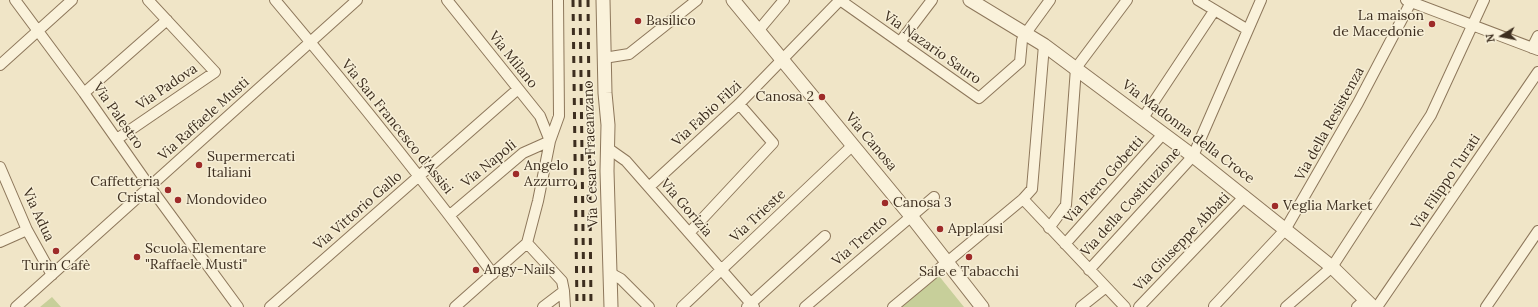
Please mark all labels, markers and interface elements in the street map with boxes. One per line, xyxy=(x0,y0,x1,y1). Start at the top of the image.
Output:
street label: Via Nazario Sauro xyxy=(880,8,984,88)
place label: La maison de Macedonie xyxy=(1333,8,1424,40)
place label: Basilico xyxy=(646,13,696,29)
marker: Basilico xyxy=(633,16,643,26)
north arrow xyxy=(1482,16,1522,56)
marker: La maison de Macedonie xyxy=(1427,19,1437,29)
street label: Via Milano xyxy=(485,28,541,92)
text: N xyxy=(1483,33,1498,44)
street label: Via San Francesco d'Assisi xyxy=(338,57,456,197)
street label: Via Padova xyxy=(133,60,201,114)
street label: Via della Resistenza xyxy=(1292,64,1368,184)
street label: Via Raffaele Musti xyxy=(155,74,253,164)
street label: Via Madonna della Croce xyxy=(1118,77,1258,187)
street label: Via Fabio Filzi xyxy=(669,78,745,150)
street label: Via Palestro xyxy=(89,80,147,152)
street label: Via Cesare Fracanzano xyxy=(580,80,602,228)
place label: Canosa 2 xyxy=(755,89,814,105)
marker: Canosa 2 xyxy=(817,92,827,102)
street label: Via Canosa xyxy=(842,109,900,175)
street label: Via Filippo Turati xyxy=(1408,131,1484,233)
street label: Via Piero Gobetti xyxy=(1061,133,1147,227)
street label: Via Napoli xyxy=(458,137,520,191)
street label: Via della Costituzione xyxy=(1077,144,1185,260)
place label: Supermercati Italiani xyxy=(207,149,295,182)
place label: Angelo Azzurro xyxy=(524,158,576,190)
marker: Supermercati Italiani xyxy=(194,160,204,170)
street label: Via Vittorio Gallo xyxy=(310,168,406,254)
marker: Angelo Azzurro xyxy=(511,169,521,179)
place label: Caffetteria Cristal xyxy=(90,174,160,206)
street label: Via Gorizia xyxy=(656,176,716,240)
marker: Caffetteria Cristal xyxy=(163,185,173,195)
street label: Via Adua xyxy=(18,186,58,244)
street label: Via Trieste xyxy=(727,186,789,246)
street label: Via Giuseppe Abbati xyxy=(1131,189,1233,295)
place label: Mondovideo xyxy=(186,192,267,208)
marker: Mondovideo xyxy=(173,195,183,205)
place label: Canosa 3 xyxy=(893,195,952,211)
marker: Canosa 3 xyxy=(880,198,890,208)
place label: Veglia Market xyxy=(1283,198,1372,214)
marker: Veglia Market xyxy=(1270,201,1280,211)
street label: Via Trento xyxy=(829,212,891,270)
place label: Applausi xyxy=(948,221,1003,237)
marker: Applausi xyxy=(935,224,945,234)
place label: Scuola Elementare "Raffaele Musti" xyxy=(145,241,266,274)
marker: Turin Cafè xyxy=(51,246,61,256)
marker: Scuola Elementare "Raffaele Musti" xyxy=(132,252,142,262)
marker: Sale e Tabacchi xyxy=(964,252,974,262)
place label: Turin Cafè xyxy=(22,258,90,274)
place label: Angy-Nails xyxy=(484,262,555,278)
place label: Sale e Tabacchi xyxy=(919,264,1019,280)
marker: Angy-Nails xyxy=(471,265,481,275)

